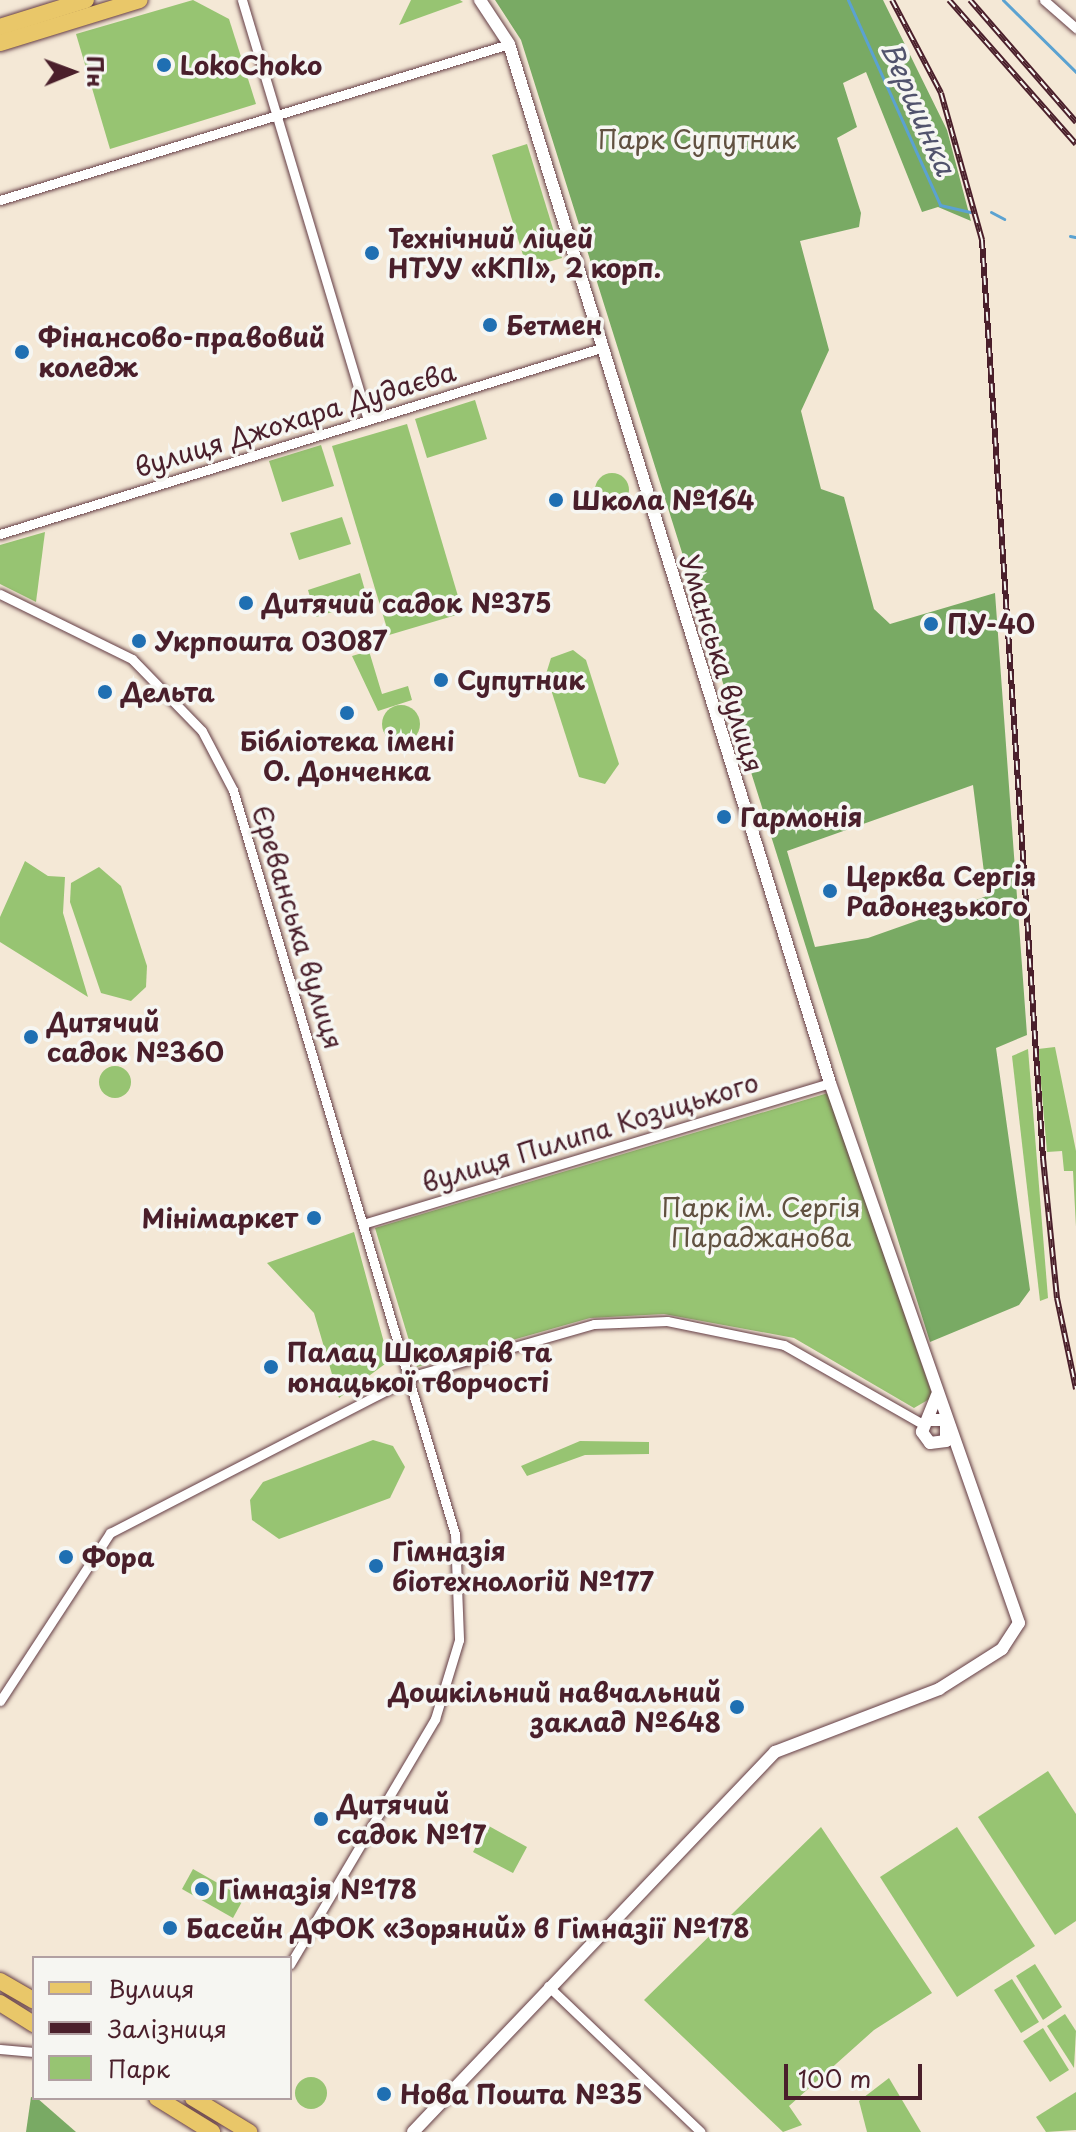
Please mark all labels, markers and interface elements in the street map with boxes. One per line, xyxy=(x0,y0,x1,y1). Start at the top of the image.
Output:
north arrow xyxy=(32,32,112,112)
water label: Вершинка xyxy=(875,36,963,180)
place label: LokoChoko xyxy=(180,49,322,81)
text: Пн xyxy=(80,55,113,88)
marker: LokoChoko xyxy=(155,56,173,74)
park label: Парк Супутник xyxy=(597,123,797,155)
place label: Технічний ліцей НТУУ «КПІ», 2 корп. xyxy=(388,222,662,284)
marker: Технічний ліцей НТУУ «КПІ», 2 корп. xyxy=(363,244,381,262)
place label: Бетмен xyxy=(506,309,602,341)
marker: Бетмен xyxy=(481,316,499,334)
place label: Фінансово-правовий коледж xyxy=(38,321,325,382)
marker: Фінансово-правовий коледж xyxy=(13,343,31,361)
street label: вулиця Джохара Дудаєва xyxy=(130,355,460,483)
place label: Школа №164 xyxy=(572,484,755,516)
marker: Школа №164 xyxy=(547,491,565,509)
street label: Уманська вулиця xyxy=(674,550,770,776)
place label: Дитячий садок №375 xyxy=(262,587,552,619)
marker: Дитячий садок №375 xyxy=(237,594,255,612)
place label: ПУ-40 xyxy=(947,608,1035,640)
marker: ПУ-40 xyxy=(922,615,940,633)
place label: Укрпошта 03087 xyxy=(155,625,388,657)
marker: Укрпошта 03087 xyxy=(130,632,148,650)
place label: Супутник xyxy=(457,664,585,696)
marker: Супутник xyxy=(432,671,450,689)
place label: Дельта xyxy=(121,676,215,708)
marker: Дельта xyxy=(96,683,114,701)
marker: Бібліотека імені О. Донченка xyxy=(338,704,356,722)
place label: Бібліотека імені О. Донченка xyxy=(239,725,455,786)
street label: Єреванська вулиця xyxy=(246,801,350,1053)
place label: Гармонія xyxy=(740,801,863,833)
marker: Гармонія xyxy=(715,808,733,826)
place label: Церква Сергія Радонезького xyxy=(846,860,1038,922)
marker: Церква Сергія Радонезького xyxy=(821,882,839,900)
place label: Дитячий садок №360 xyxy=(47,1006,224,1068)
marker: Дитячий садок №360 xyxy=(22,1028,40,1046)
street label: вулиця Пилипа Козицького xyxy=(417,1066,763,1198)
park label: Парк ім. Сергія Параджанова xyxy=(661,1191,861,1252)
place label: Мінімаркет xyxy=(142,1202,298,1234)
marker: Мінімаркет xyxy=(305,1209,323,1227)
place label: Палац Школярів та юнацької творчості xyxy=(287,1336,553,1398)
marker: Палац Школярів та юнацької творчості xyxy=(262,1358,280,1376)
place label: Гімназія біотехнологій №177 xyxy=(392,1535,654,1596)
place label: Фора xyxy=(82,1541,155,1573)
marker: Фора xyxy=(57,1548,75,1566)
marker: Гімназія біотехнологій №177 xyxy=(367,1557,385,1575)
place label: Дошкільний навчальний заклад №648 xyxy=(387,1676,721,1738)
marker: Дошкільний навчальний заклад №648 xyxy=(728,1698,746,1716)
place label: Дитячий садок №17 xyxy=(337,1788,486,1850)
marker: Дитячий садок №17 xyxy=(312,1810,330,1828)
place label: Гімназія №178 xyxy=(218,1873,417,1905)
marker: Гімназія №178 xyxy=(193,1880,211,1898)
place label: Басейн ДФОК «Зоряний» в Гімназії №178 xyxy=(186,1912,751,1944)
marker: Басейн ДФОК «Зоряний» в Гімназії №178 xyxy=(161,1919,179,1937)
legend xyxy=(32,1956,292,2100)
text: Вулиця xyxy=(108,1970,194,2006)
text: Залізниця xyxy=(108,2010,227,2046)
scale bar xyxy=(788,2048,926,2098)
text: Парк xyxy=(108,2050,170,2086)
text: 100 m xyxy=(798,2060,871,2096)
place label: Нова Пошта №35 xyxy=(400,2078,644,2110)
marker: Нова Пошта №35 xyxy=(375,2085,393,2103)

